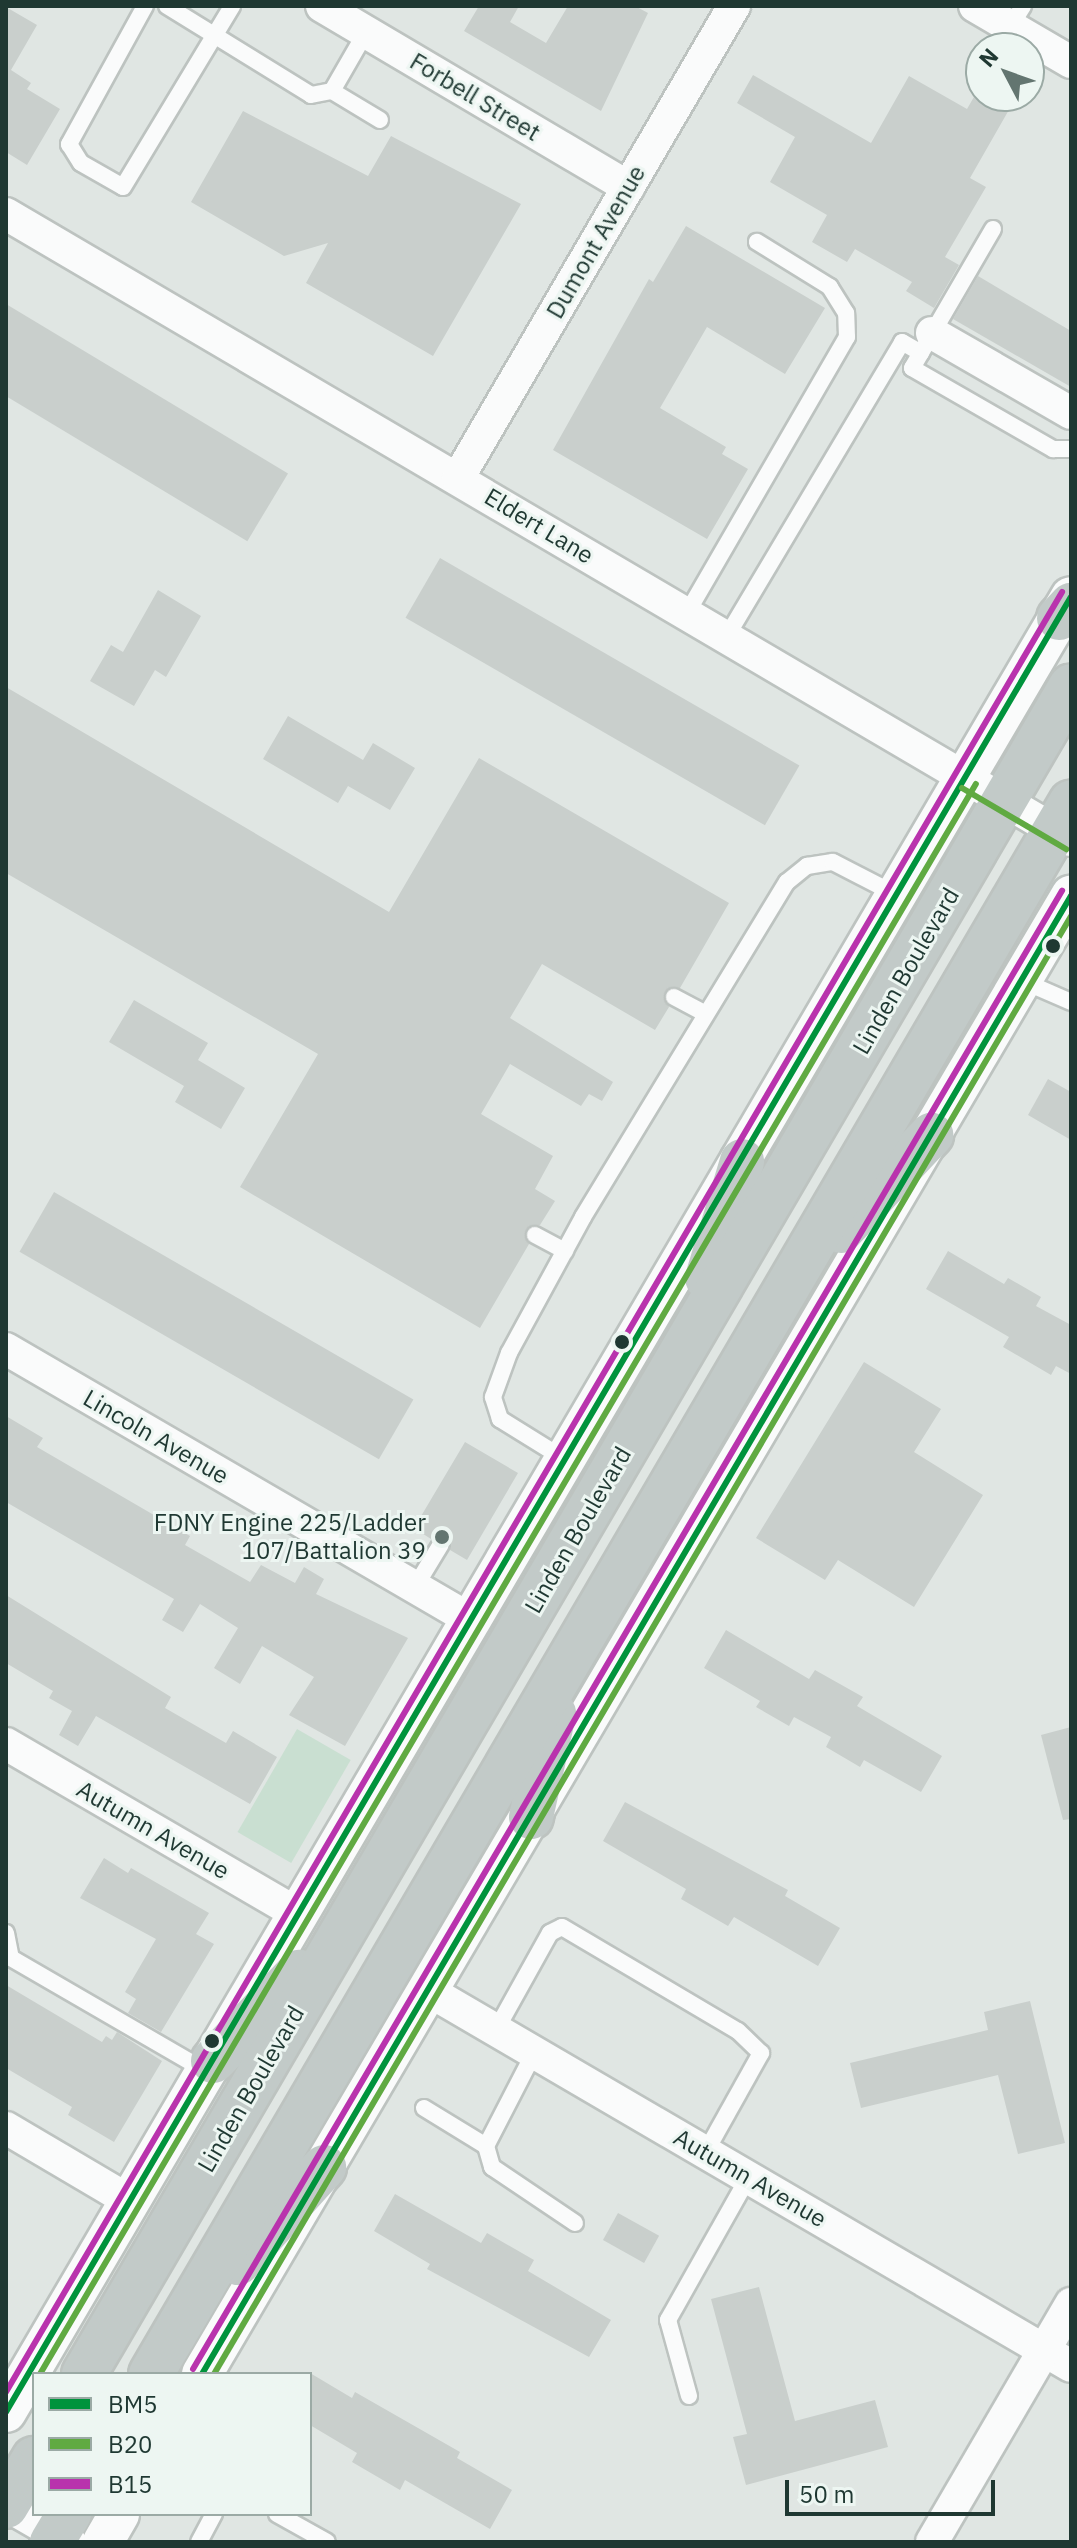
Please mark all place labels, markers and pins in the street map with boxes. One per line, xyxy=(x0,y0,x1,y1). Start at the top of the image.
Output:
unlabelled marker xyxy=(1045,938,1061,954)
unlabelled marker xyxy=(614,1334,630,1350)
place label: FDNY Engine 225/Ladder 107/Battalion 39 xyxy=(154,1509,426,1565)
marker: FDNY Engine 225/Ladder 107/Battalion 39 xyxy=(433,1528,451,1546)
unlabelled marker xyxy=(204,2033,220,2049)

